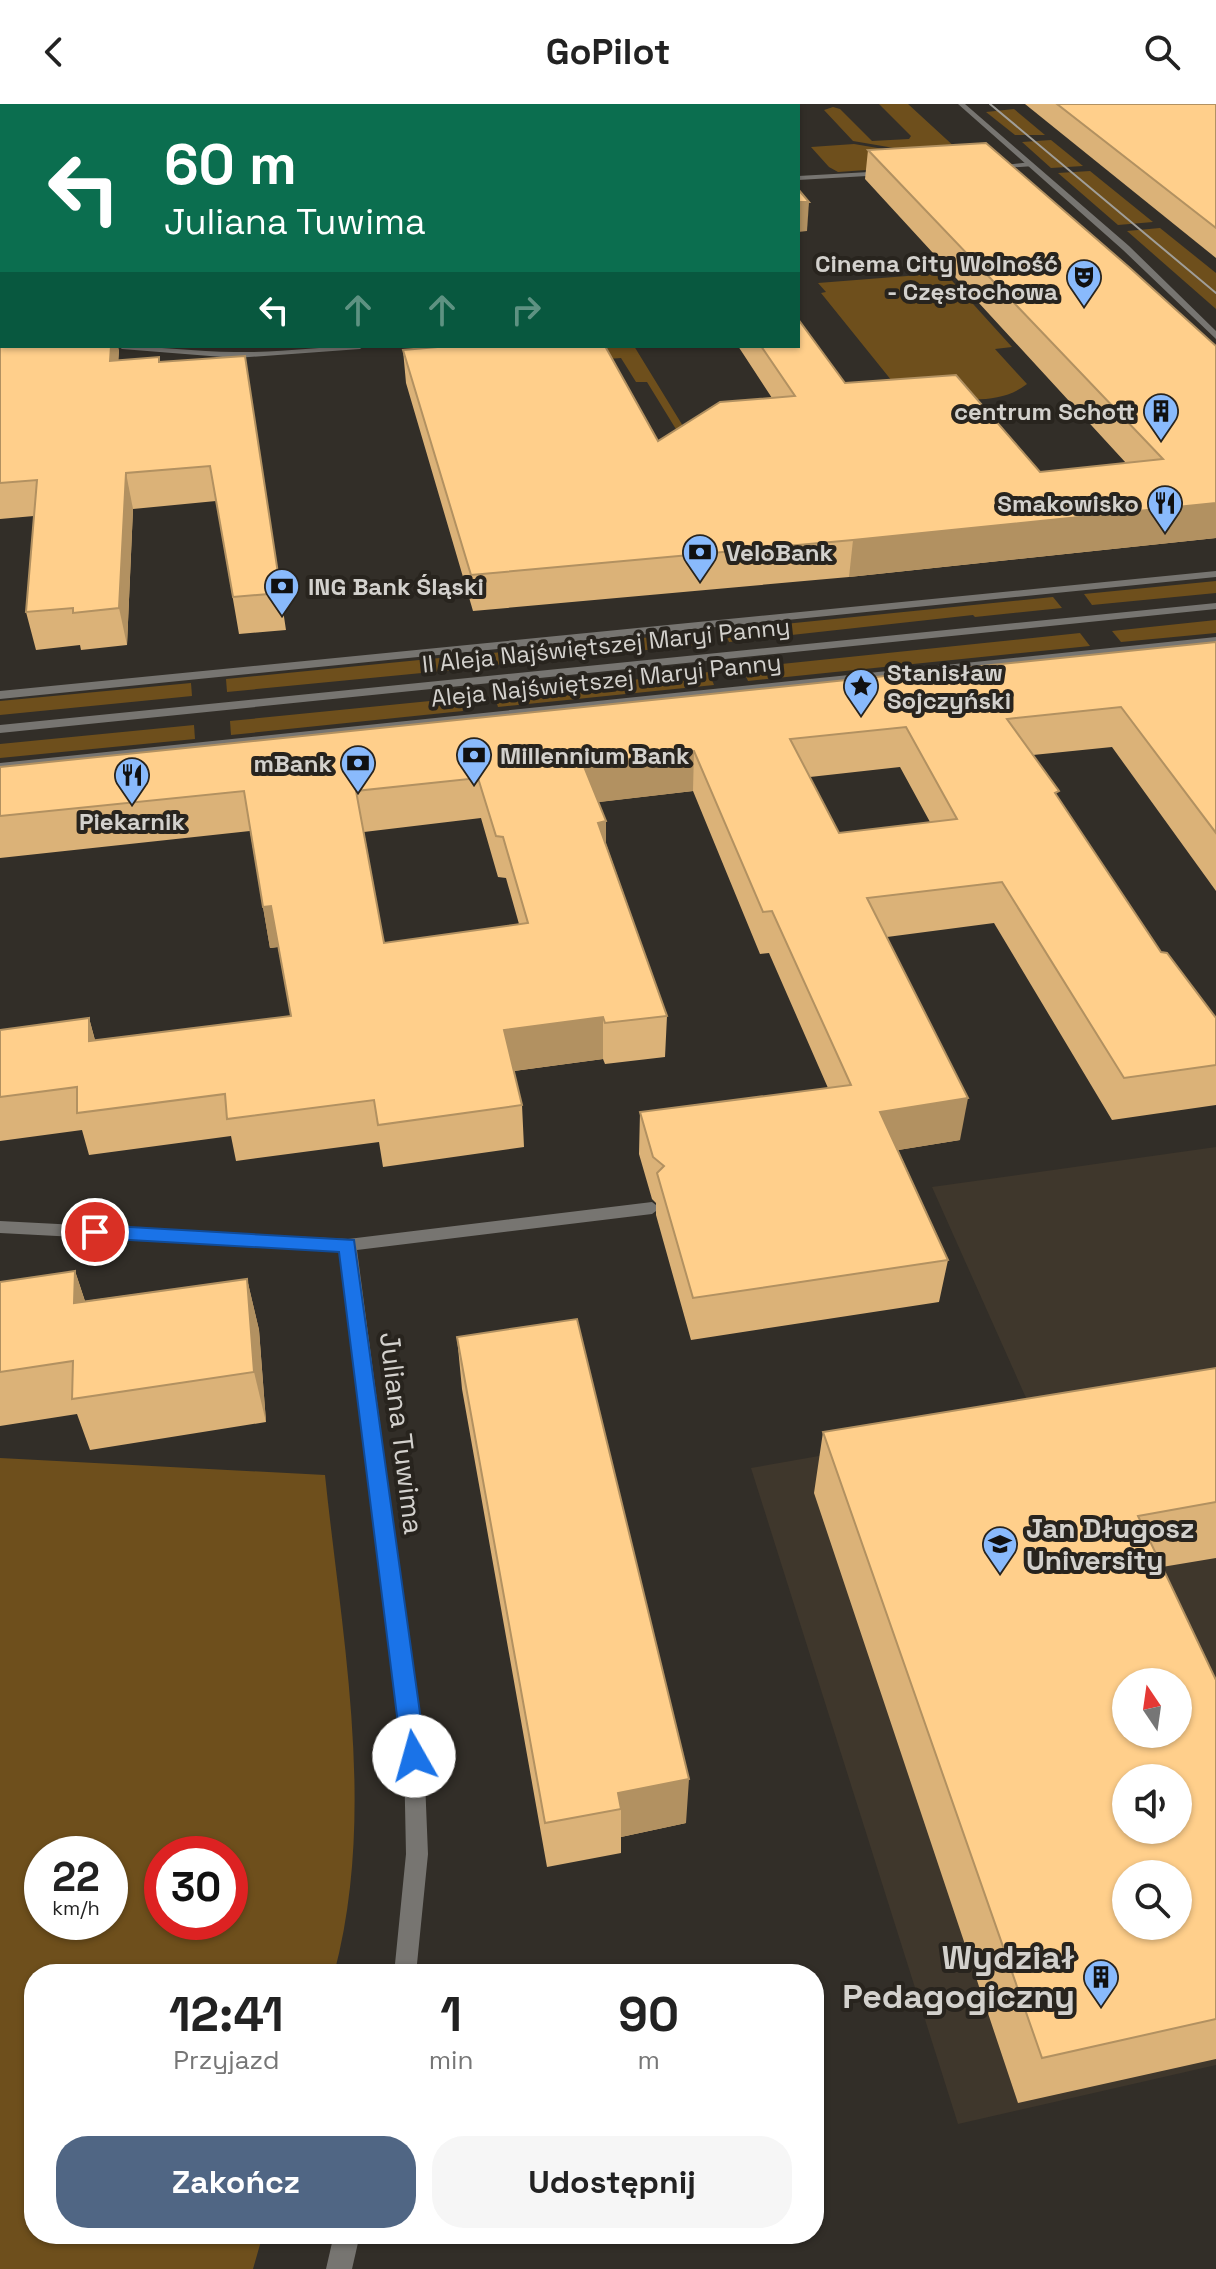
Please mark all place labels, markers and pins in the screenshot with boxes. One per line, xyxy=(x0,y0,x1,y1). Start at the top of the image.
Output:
place label: Cinema City Wolność - Częstochowa xyxy=(815,248,1058,307)
theatre icon: Cinema City Wolność - Częstochowa xyxy=(1065,258,1103,308)
building icon: centrum Schott xyxy=(1142,392,1180,442)
place label: centrum Schott xyxy=(954,396,1135,427)
restaurant icon: Smakowisko xyxy=(1146,484,1184,534)
place label: Smakowisko xyxy=(997,488,1139,519)
bank icon: VeloBank xyxy=(681,533,719,583)
place label: VeloBank xyxy=(726,537,834,568)
bank icon: ING Bank Śląski xyxy=(263,567,301,617)
place label: ING Bank Śląski xyxy=(308,571,484,602)
place label: Stanisław Sojczyński xyxy=(887,657,1011,716)
place icon: Stanisław Sojczyński xyxy=(842,667,880,717)
bank icon: Millennium Bank xyxy=(455,736,493,786)
place label: Millennium Bank xyxy=(500,740,690,771)
bank icon: mBank xyxy=(339,744,377,794)
place label: mBank xyxy=(253,748,332,779)
restaurant icon: Piekarnik xyxy=(113,756,151,806)
place label: Piekarnik xyxy=(79,806,186,837)
pin xyxy=(61,1198,129,1266)
place label: Jan Długosz University xyxy=(1026,1510,1195,1578)
school or university icon: Jan Długosz University xyxy=(981,1525,1019,1575)
place label: Wydział Pedagogiczny xyxy=(842,1936,1075,2018)
building icon: Wydział Pedagogiczny xyxy=(1082,1958,1120,2008)

